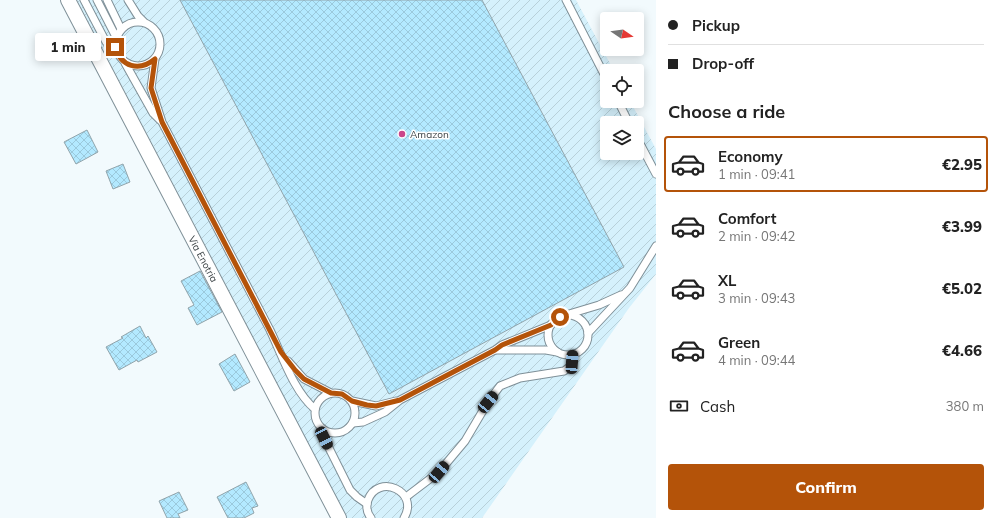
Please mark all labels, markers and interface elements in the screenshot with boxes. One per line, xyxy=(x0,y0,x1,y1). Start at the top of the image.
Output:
north arrow xyxy=(600,12,644,56)
map controls xyxy=(600,12,644,160)
text: Pickup xyxy=(692,16,740,35)
callout: 1 min xyxy=(35,33,101,61)
route end xyxy=(106,38,124,56)
text: 1 min xyxy=(51,39,85,55)
text: Drop-off xyxy=(692,54,754,73)
button: locate xyxy=(600,64,644,108)
text: Choose a ride xyxy=(668,100,785,123)
button: layers xyxy=(600,116,644,160)
place label: Amazon xyxy=(410,128,449,141)
marker: Amazon xyxy=(397,129,407,139)
icon: car xyxy=(670,146,706,182)
text: Economy xyxy=(718,147,783,166)
text: €2.95 xyxy=(942,155,982,174)
text: 1 min · 09:41 xyxy=(718,166,795,182)
icon: car xyxy=(670,208,706,244)
text: Comfort xyxy=(718,209,776,228)
text: €3.99 xyxy=(942,217,982,236)
text: 2 min · 09:42 xyxy=(718,228,795,244)
street label: Via Enotria xyxy=(185,233,221,285)
icon: car xyxy=(670,270,706,306)
text: XL xyxy=(718,271,736,290)
text: €5.02 xyxy=(942,279,982,298)
text: 3 min · 09:43 xyxy=(718,290,795,306)
route start xyxy=(551,308,569,326)
icon: car xyxy=(670,332,706,368)
text: Green xyxy=(718,333,760,352)
text: €4.66 xyxy=(942,341,982,360)
car xyxy=(565,350,579,374)
text: 4 min · 09:44 xyxy=(718,352,795,368)
car xyxy=(476,389,500,415)
icon: cash xyxy=(668,395,690,417)
text: Cash xyxy=(700,397,735,416)
text: 380 m xyxy=(946,398,984,414)
car xyxy=(313,425,335,451)
car xyxy=(427,459,451,485)
button: Confirm xyxy=(668,464,984,510)

